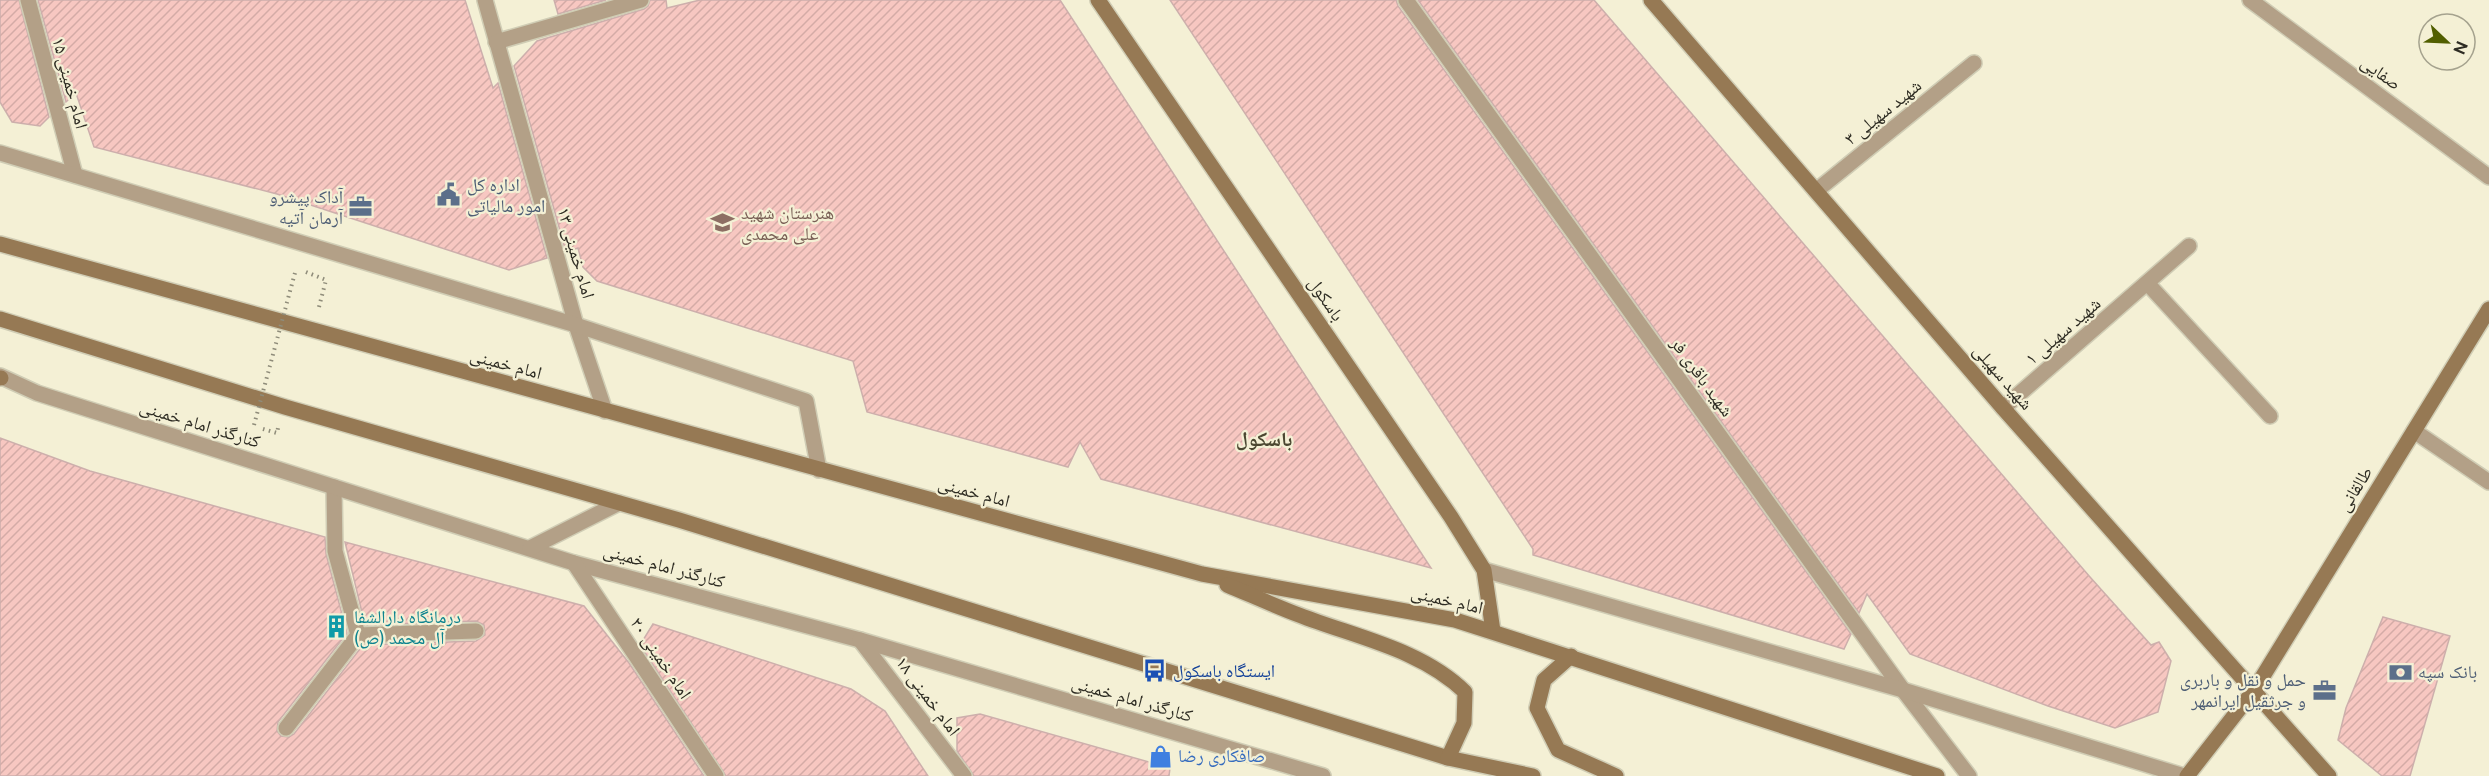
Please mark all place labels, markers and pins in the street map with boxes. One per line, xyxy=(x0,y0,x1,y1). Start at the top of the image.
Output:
place label: اداره کل امور مالیاتی xyxy=(467,174,545,217)
public building icon: اداره کل امور مالیاتی xyxy=(436,182,462,208)
place label: آداک پیشرو آرمان آتیه xyxy=(269,186,343,229)
office icon: آداک پیشرو آرمان آتیه xyxy=(348,194,374,220)
place label: هنرستان شهید علی محمدی xyxy=(741,202,834,245)
school or university icon: هنرستان شهید علی محمدی xyxy=(710,210,736,236)
place label: درمانگاه دارالشفا آل محمد (ص) xyxy=(354,606,461,649)
building icon: درمانگاه دارالشفا آل محمد (ص) xyxy=(323,614,349,640)
bus stop icon: ایستگاه باسکول xyxy=(1142,658,1168,684)
bank icon: بانک سپه xyxy=(2387,659,2413,685)
place label: ایستگاه باسکول xyxy=(1173,660,1275,682)
place label: بانک سپه xyxy=(2418,661,2477,683)
place label: حمل و نقل و باربری و جرثقیل ایرانمهر xyxy=(2180,669,2306,712)
office icon: حمل و نقل و باربری و جرثقیل ایرانمهر xyxy=(2311,677,2337,703)
shop icon: صافکاری رضا xyxy=(1147,743,1173,769)
place label: صافکاری رضا xyxy=(1178,745,1265,767)

